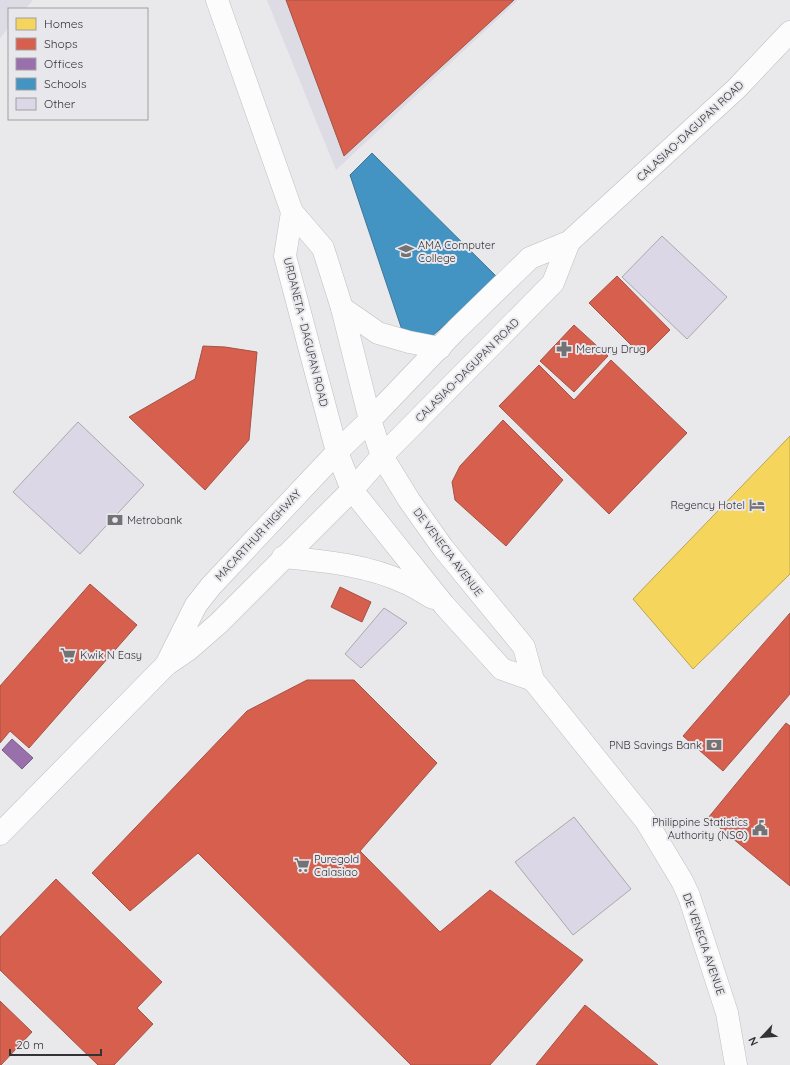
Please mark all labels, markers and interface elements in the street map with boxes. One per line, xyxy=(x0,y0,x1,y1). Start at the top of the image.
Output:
legend xyxy=(8,8,148,120)
text: Homes xyxy=(44,16,84,31)
text: Shops xyxy=(44,36,78,51)
text: Offices xyxy=(44,56,83,71)
text: Schools xyxy=(44,76,87,91)
street label: CALASIAO-DAGUPAN ROAD xyxy=(634,78,746,184)
text: Other xyxy=(44,96,76,111)
place label: AMA Computer College xyxy=(418,238,496,265)
school or university icon: AMA Computer College xyxy=(397,242,415,260)
street label: URDANETA - DAGUPAN ROAD xyxy=(281,256,331,408)
street label: CALASIAO-DAGUPAN ROAD xyxy=(412,315,522,425)
pharmacy icon: Mercury Drug xyxy=(555,340,573,358)
place label: Mercury Drug xyxy=(576,342,646,356)
street label: MACARTHUR HIGHWAY xyxy=(212,486,304,584)
hotel icon: Regency Hotel xyxy=(748,496,766,514)
place label: Regency Hotel xyxy=(670,498,745,512)
street label: DE VENECIA AVENUE xyxy=(410,505,486,599)
bank icon: Metrobank xyxy=(106,511,124,529)
place label: Metrobank xyxy=(127,513,182,527)
supermarket icon: Kwik N Easy xyxy=(59,646,77,664)
place label: Kwik N Easy xyxy=(80,648,142,662)
bank icon: PNB Savings Bank xyxy=(705,736,723,754)
place label: PNB Savings Bank xyxy=(609,738,702,752)
place label: Philippine Statistics Authority (NSO) xyxy=(652,815,748,842)
public building icon: Philippine Statistics Authority (NSO) xyxy=(751,819,769,837)
place label: Puregold Calasiao xyxy=(314,852,359,879)
supermarket icon: Puregold Calasiao xyxy=(293,856,311,874)
street label: DE VENECIA AVENUE xyxy=(680,891,728,997)
north arrow xyxy=(742,1017,782,1057)
scale bar xyxy=(10,1031,101,1057)
text: N xyxy=(745,1035,761,1048)
text: 20 m xyxy=(16,1037,44,1052)

